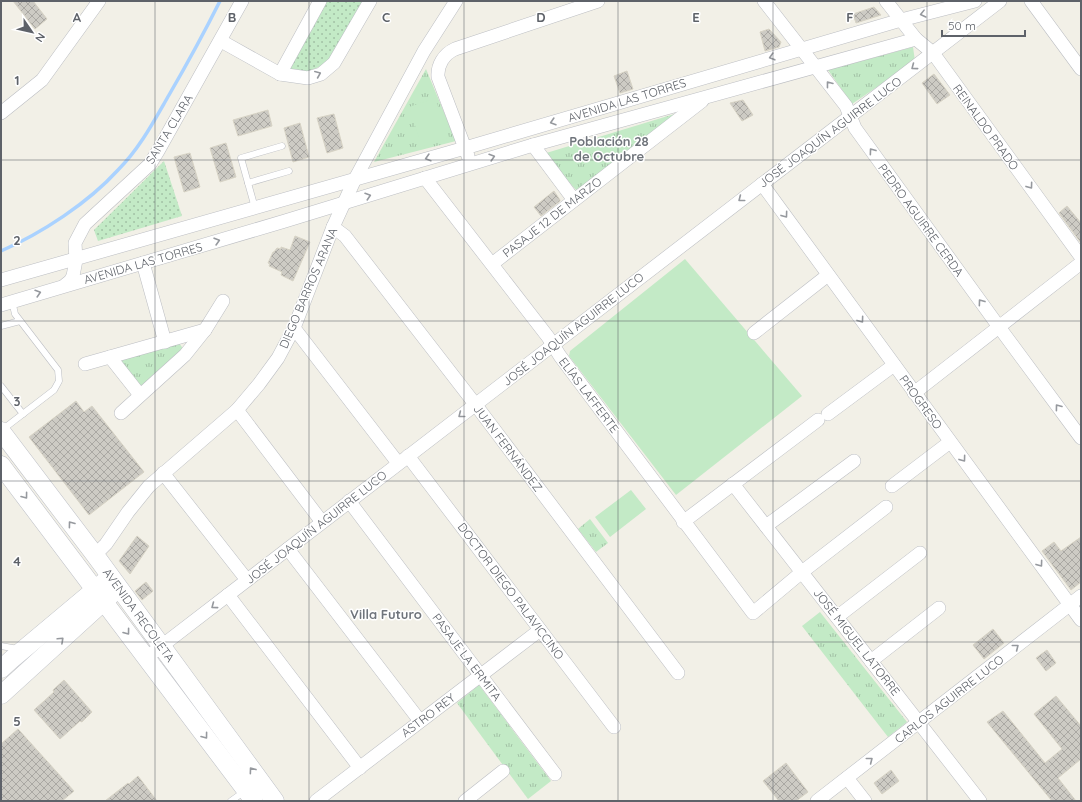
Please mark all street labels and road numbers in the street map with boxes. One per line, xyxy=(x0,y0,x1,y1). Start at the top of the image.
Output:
street label: JOSÉ JOAQUÍN AGUIRRE LUCO xyxy=(756,73,904,191)
street label: AVENIDA LAS TORRES xyxy=(566,75,688,125)
street label: REINALDO PRADO xyxy=(950,81,1022,173)
street label: SANTA CLARA xyxy=(142,91,196,167)
street label: PEDRO AGUIRRE CERDA xyxy=(875,161,967,280)
street label: PASAJE 12 DE MARZO xyxy=(499,174,605,260)
street label: DIEGO BARROS ARANA xyxy=(276,225,340,351)
street label: AVENIDA LAS TORRES xyxy=(82,239,204,287)
street label: JOSÉ JOAQUÍN AGUIRRE LUCO xyxy=(499,269,647,389)
street label: ELÍAS LAFFERTE xyxy=(556,354,622,436)
street label: PROGRESO xyxy=(896,372,946,432)
street label: JUAN FERNÁNDEZ xyxy=(470,402,546,495)
street label: JOSÉ JOAQUÍN AGUIRRE LUCO xyxy=(242,467,390,587)
street label: DOCTOR DIEGO PALAVICCINO xyxy=(455,520,567,662)
street label: AVENIDA RECOLETA xyxy=(100,565,178,665)
street label: JOSÉ MIGUEL LATORRE xyxy=(811,585,904,699)
street label: PASAJE LA ERMITA xyxy=(429,610,505,704)
street label: CARLOS AGUIRRE LUCO xyxy=(891,652,1007,746)
street label: ASTRO REY xyxy=(398,690,458,740)

